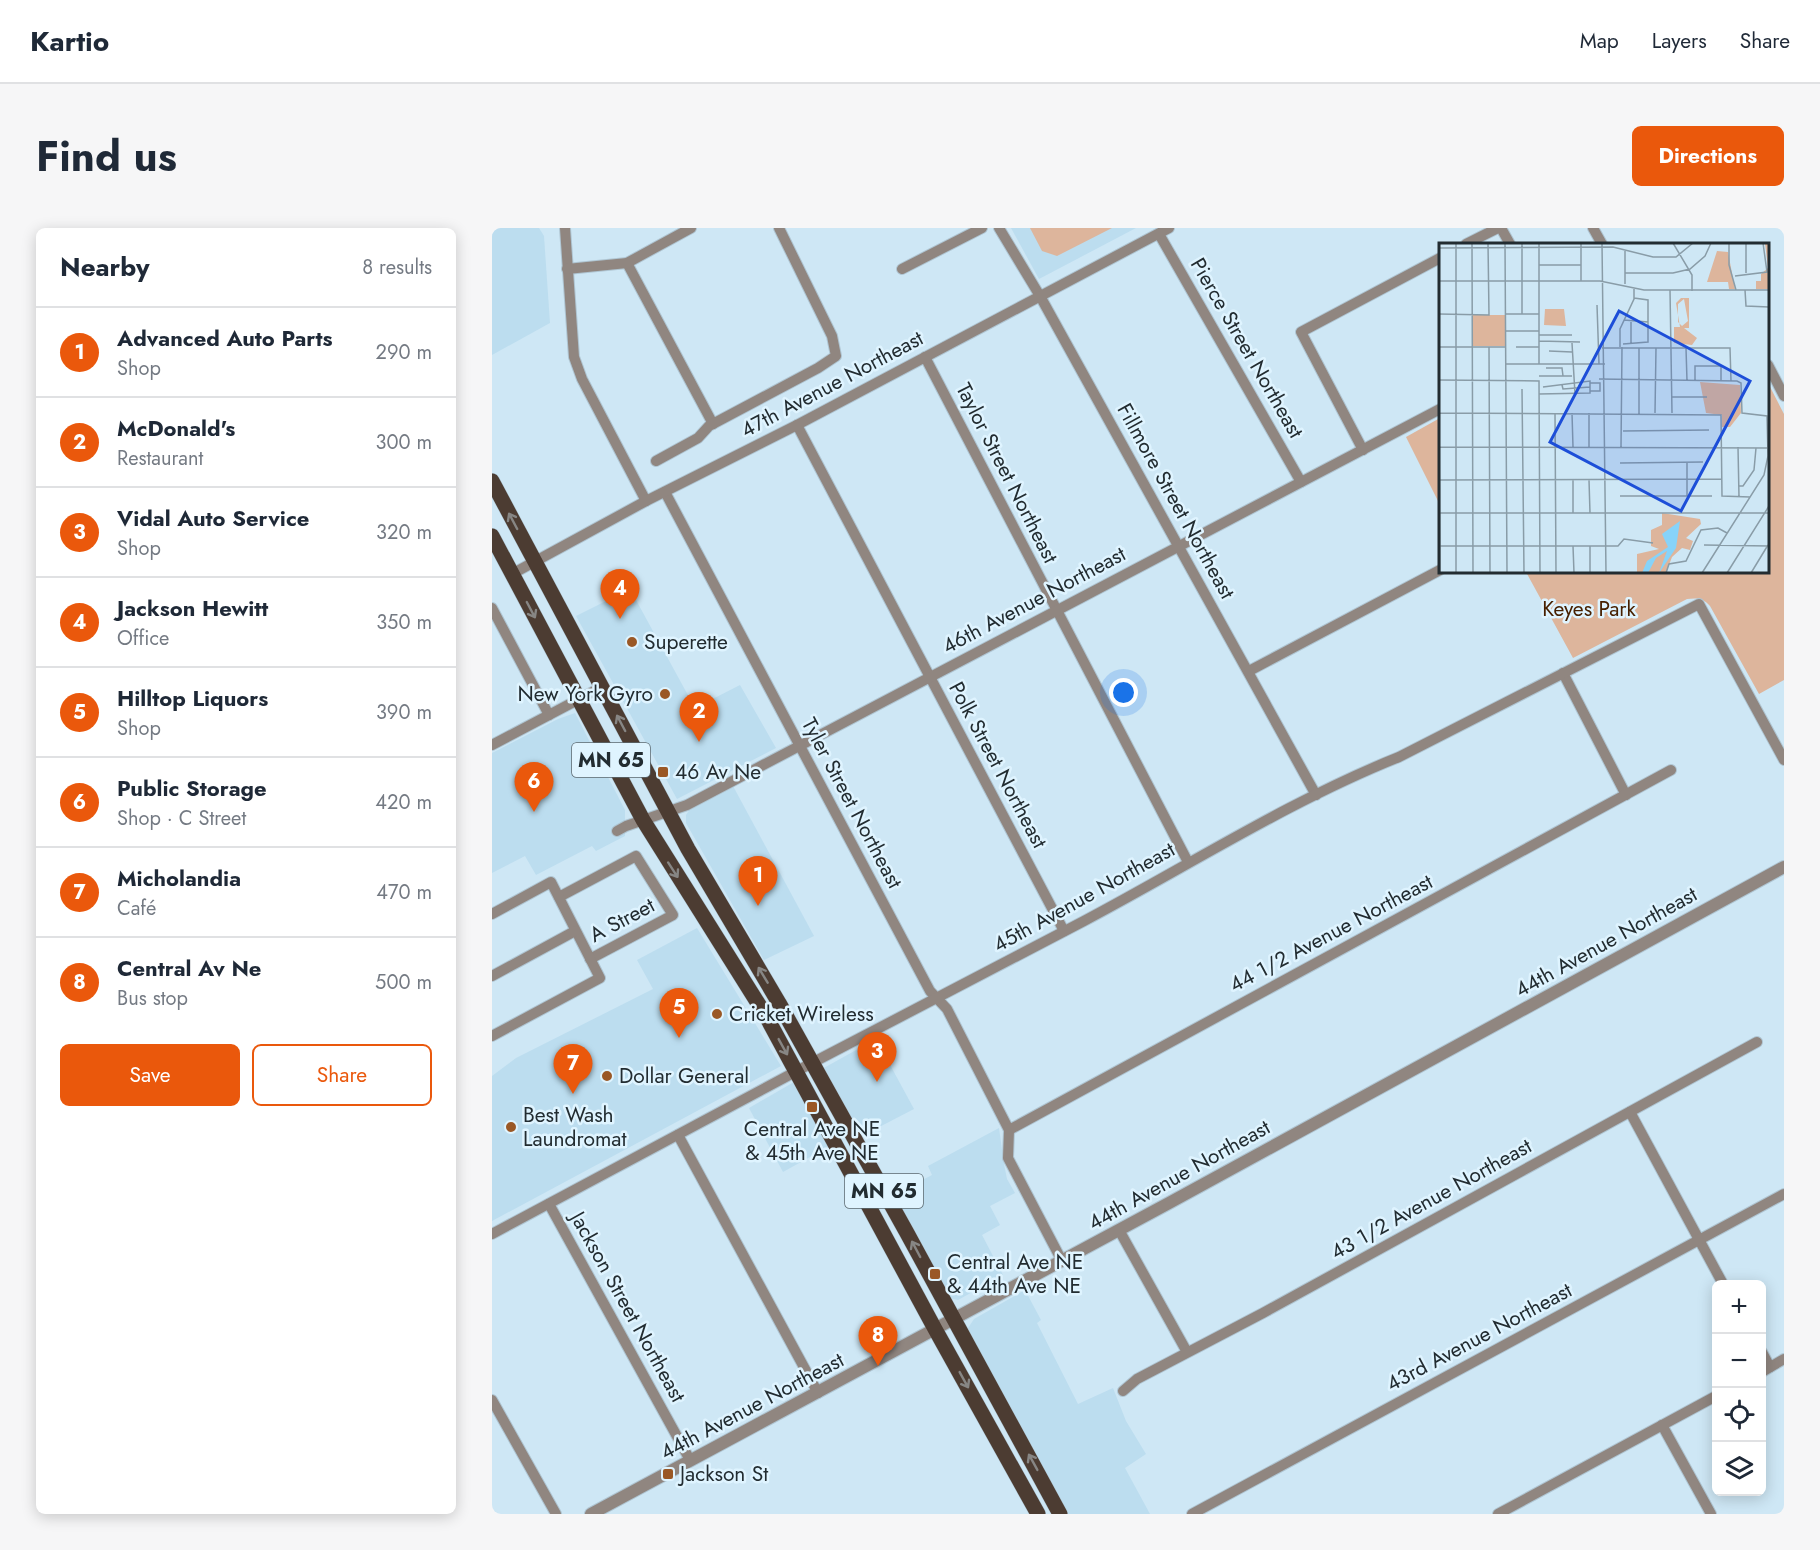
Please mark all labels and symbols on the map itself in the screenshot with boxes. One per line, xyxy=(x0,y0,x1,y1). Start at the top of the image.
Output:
inset map xyxy=(1439,243,1769,573)
street label: Pierce Street Northeast xyxy=(1183,252,1311,444)
street label: 47th Avenue Northeast xyxy=(735,323,929,445)
street label: Taylor Street Northeast xyxy=(949,378,1065,568)
street label: Fillmore Street Northeast xyxy=(1110,398,1242,604)
one-way arrow xyxy=(507,513,518,531)
street label: 46th Avenue Northeast xyxy=(937,539,1131,661)
pin: 4 xyxy=(600,570,640,619)
park label: Keyes Park xyxy=(1542,594,1637,624)
one-way arrow xyxy=(526,601,537,619)
place label: Superette xyxy=(644,627,728,657)
marker: Superette xyxy=(625,635,639,649)
street label: Polk Street Northeast xyxy=(941,676,1055,854)
your location xyxy=(1109,678,1138,707)
place label: New York Gyro xyxy=(518,679,653,709)
marker: New York Gyro xyxy=(658,687,672,701)
pin: 2 xyxy=(680,692,718,742)
street label: Tyler Street Northeast xyxy=(794,712,910,894)
one-way arrow xyxy=(615,715,626,733)
road number: MN 65 xyxy=(572,743,650,777)
place label: 46 Av Ne xyxy=(675,757,761,787)
pin: 6 xyxy=(514,762,554,812)
marker: 46 Av Ne xyxy=(656,765,670,779)
street label: 45th Avenue Northeast xyxy=(988,835,1180,959)
pin: 1 xyxy=(738,856,778,906)
one-way arrow xyxy=(668,861,680,878)
street label: 44 1/2 Avenue Northeast xyxy=(1224,867,1438,999)
street label: 44th Avenue Northeast xyxy=(1510,879,1702,1005)
street label: A Street xyxy=(584,890,660,950)
one-way arrow xyxy=(756,967,768,984)
pin: 5 xyxy=(660,988,699,1038)
place label: Cricket Wireless xyxy=(729,999,874,1029)
marker: Cricket Wireless xyxy=(710,1007,724,1021)
pin: 3 xyxy=(858,1032,896,1082)
one-way arrow xyxy=(778,1037,789,1055)
pin: 7 xyxy=(554,1044,592,1094)
place label: Dollar General xyxy=(619,1061,749,1091)
marker: Dollar General xyxy=(600,1069,614,1083)
place label: Best Wash Laundromat xyxy=(523,1100,626,1154)
marker: Central Ave NE & 45th Ave NE xyxy=(805,1100,819,1114)
street label: 44th Avenue Northeast xyxy=(1083,1112,1275,1238)
place label: Central Ave NE & 45th Ave NE xyxy=(744,1114,880,1168)
marker: Best Wash Laundromat xyxy=(504,1120,518,1134)
street label: 43 1/2 Avenue Northeast xyxy=(1325,1131,1537,1267)
road number: MN 65 xyxy=(845,1174,923,1208)
street label: Jackson Street Northeast xyxy=(562,1204,693,1408)
one-way arrow xyxy=(910,1241,921,1259)
place label: Central Ave NE & 44th Ave NE xyxy=(947,1247,1083,1301)
marker: Central Ave NE & 44th Ave NE xyxy=(928,1267,942,1281)
street label: 43rd Avenue Northeast xyxy=(1381,1275,1577,1399)
pin: 8 xyxy=(858,1316,898,1366)
street label: 44th Avenue Northeast xyxy=(655,1345,849,1467)
one-way arrow xyxy=(958,1371,970,1388)
one-way arrow xyxy=(1027,1454,1038,1472)
place label: Jackson St xyxy=(677,1459,768,1489)
marker: Jackson St xyxy=(661,1467,675,1481)

